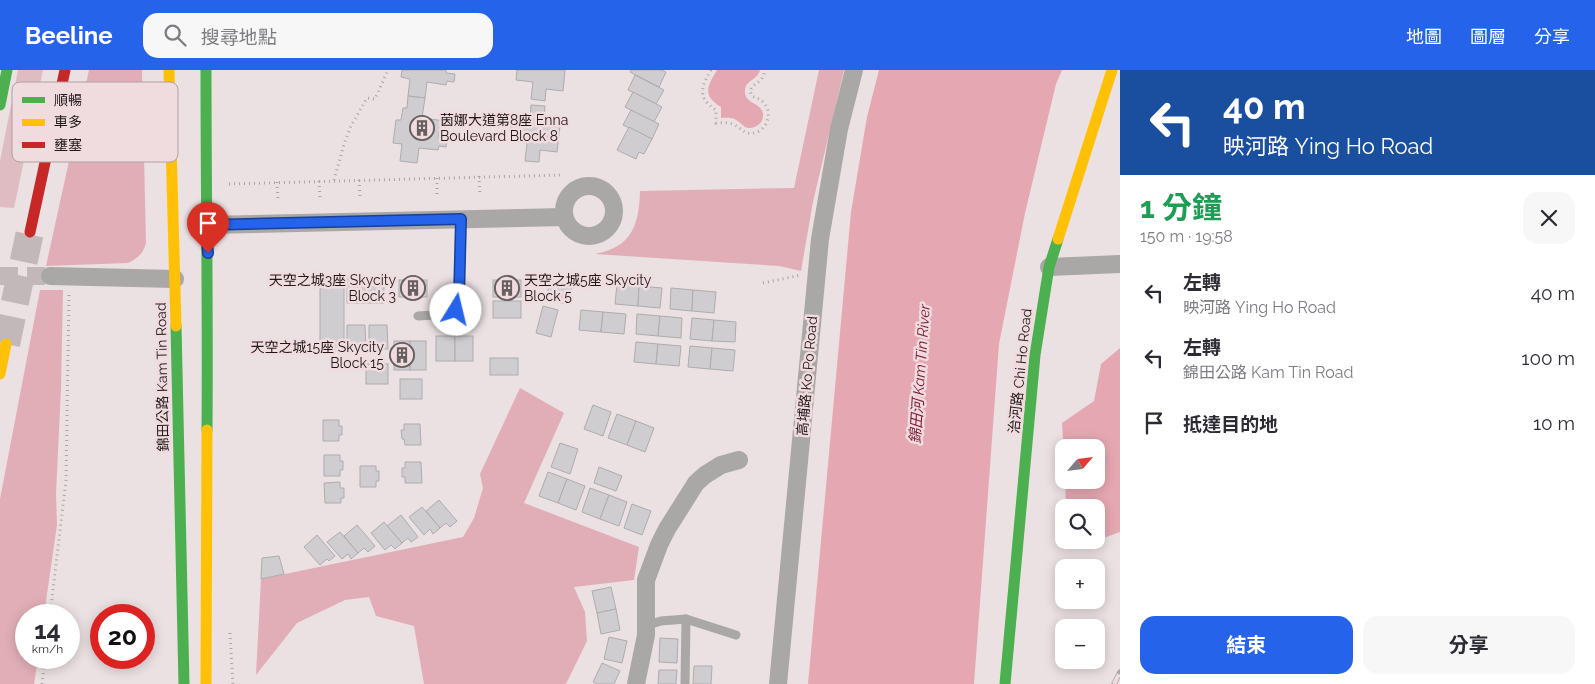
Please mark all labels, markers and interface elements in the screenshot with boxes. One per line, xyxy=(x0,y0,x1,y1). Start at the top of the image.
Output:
search box xyxy=(143,13,493,58)
text: Beeline xyxy=(25,21,113,50)
icon: search xyxy=(161,21,189,49)
text: 搜尋地點 xyxy=(201,26,277,48)
text: 地圖 xyxy=(1406,26,1442,47)
text: 圖層 xyxy=(1470,26,1506,47)
text: 分享 xyxy=(1534,26,1570,47)
legend xyxy=(12,82,178,162)
text: 40 m xyxy=(1223,86,1305,127)
icon: left xyxy=(1140,90,1205,155)
text: 順暢 xyxy=(54,92,82,108)
place label: 茵娜大道第8座 Enna Boulevard Block 8 xyxy=(440,112,568,144)
text: 車多 xyxy=(54,114,82,130)
building icon: 茵娜大道第8座 Enna Boulevard Block 8 xyxy=(409,115,435,141)
text: 映河路 Ying Ho Road xyxy=(1223,133,1433,159)
text: 壅塞 xyxy=(54,137,82,153)
text: 1 分鐘 xyxy=(1140,190,1222,225)
button: close xyxy=(1523,192,1575,244)
pin xyxy=(187,202,229,253)
icon: arrive xyxy=(194,209,222,237)
text: 150 m · 19:58 xyxy=(1140,227,1233,246)
text: 左轉 xyxy=(1183,271,1221,293)
place label: 天空之城3座 Skycity Block 3 xyxy=(269,272,396,304)
place label: 天空之城5座 Skycity Block 5 xyxy=(524,272,652,304)
building icon: 天空之城3座 Skycity Block 3 xyxy=(400,275,426,301)
building icon: 天空之城5座 Skycity Block 5 xyxy=(494,275,520,301)
icon: left xyxy=(1140,279,1168,307)
text: 40 m xyxy=(1531,282,1575,304)
position arrow xyxy=(429,283,481,335)
text: 映河路 Ying Ho Road xyxy=(1183,298,1336,317)
street label: 錦田公路 Kam Tin Road xyxy=(153,302,171,452)
water label: 錦田河 Kam Tin River xyxy=(906,303,934,444)
street label: 治河路 Chi Ho Road xyxy=(1005,308,1035,434)
street label: 高埔路 Ko Po Road xyxy=(794,315,820,437)
text: 左轉 xyxy=(1183,336,1221,358)
place label: 天空之城15座 Skycity Block 15 xyxy=(251,339,384,371)
building icon: 天空之城15座 Skycity Block 15 xyxy=(389,342,415,368)
icon: left xyxy=(1140,344,1168,372)
text: 100 m xyxy=(1521,347,1575,369)
text: 錦田公路 Kam Tin Road xyxy=(1183,363,1353,382)
icon: arrive xyxy=(1140,409,1168,437)
text: 10 m xyxy=(1533,412,1575,434)
text: 抵達目的地 xyxy=(1183,413,1278,435)
north arrow xyxy=(1055,439,1105,489)
map controls xyxy=(1055,439,1105,669)
button: search xyxy=(1055,499,1105,549)
button: + xyxy=(1055,559,1105,609)
speed limit sign: 20 xyxy=(90,604,155,669)
text: 14 xyxy=(34,615,61,645)
button: 結束 xyxy=(1140,616,1353,674)
button: 分享 xyxy=(1363,616,1575,674)
button: − xyxy=(1055,619,1105,669)
text: km/h xyxy=(32,642,63,656)

